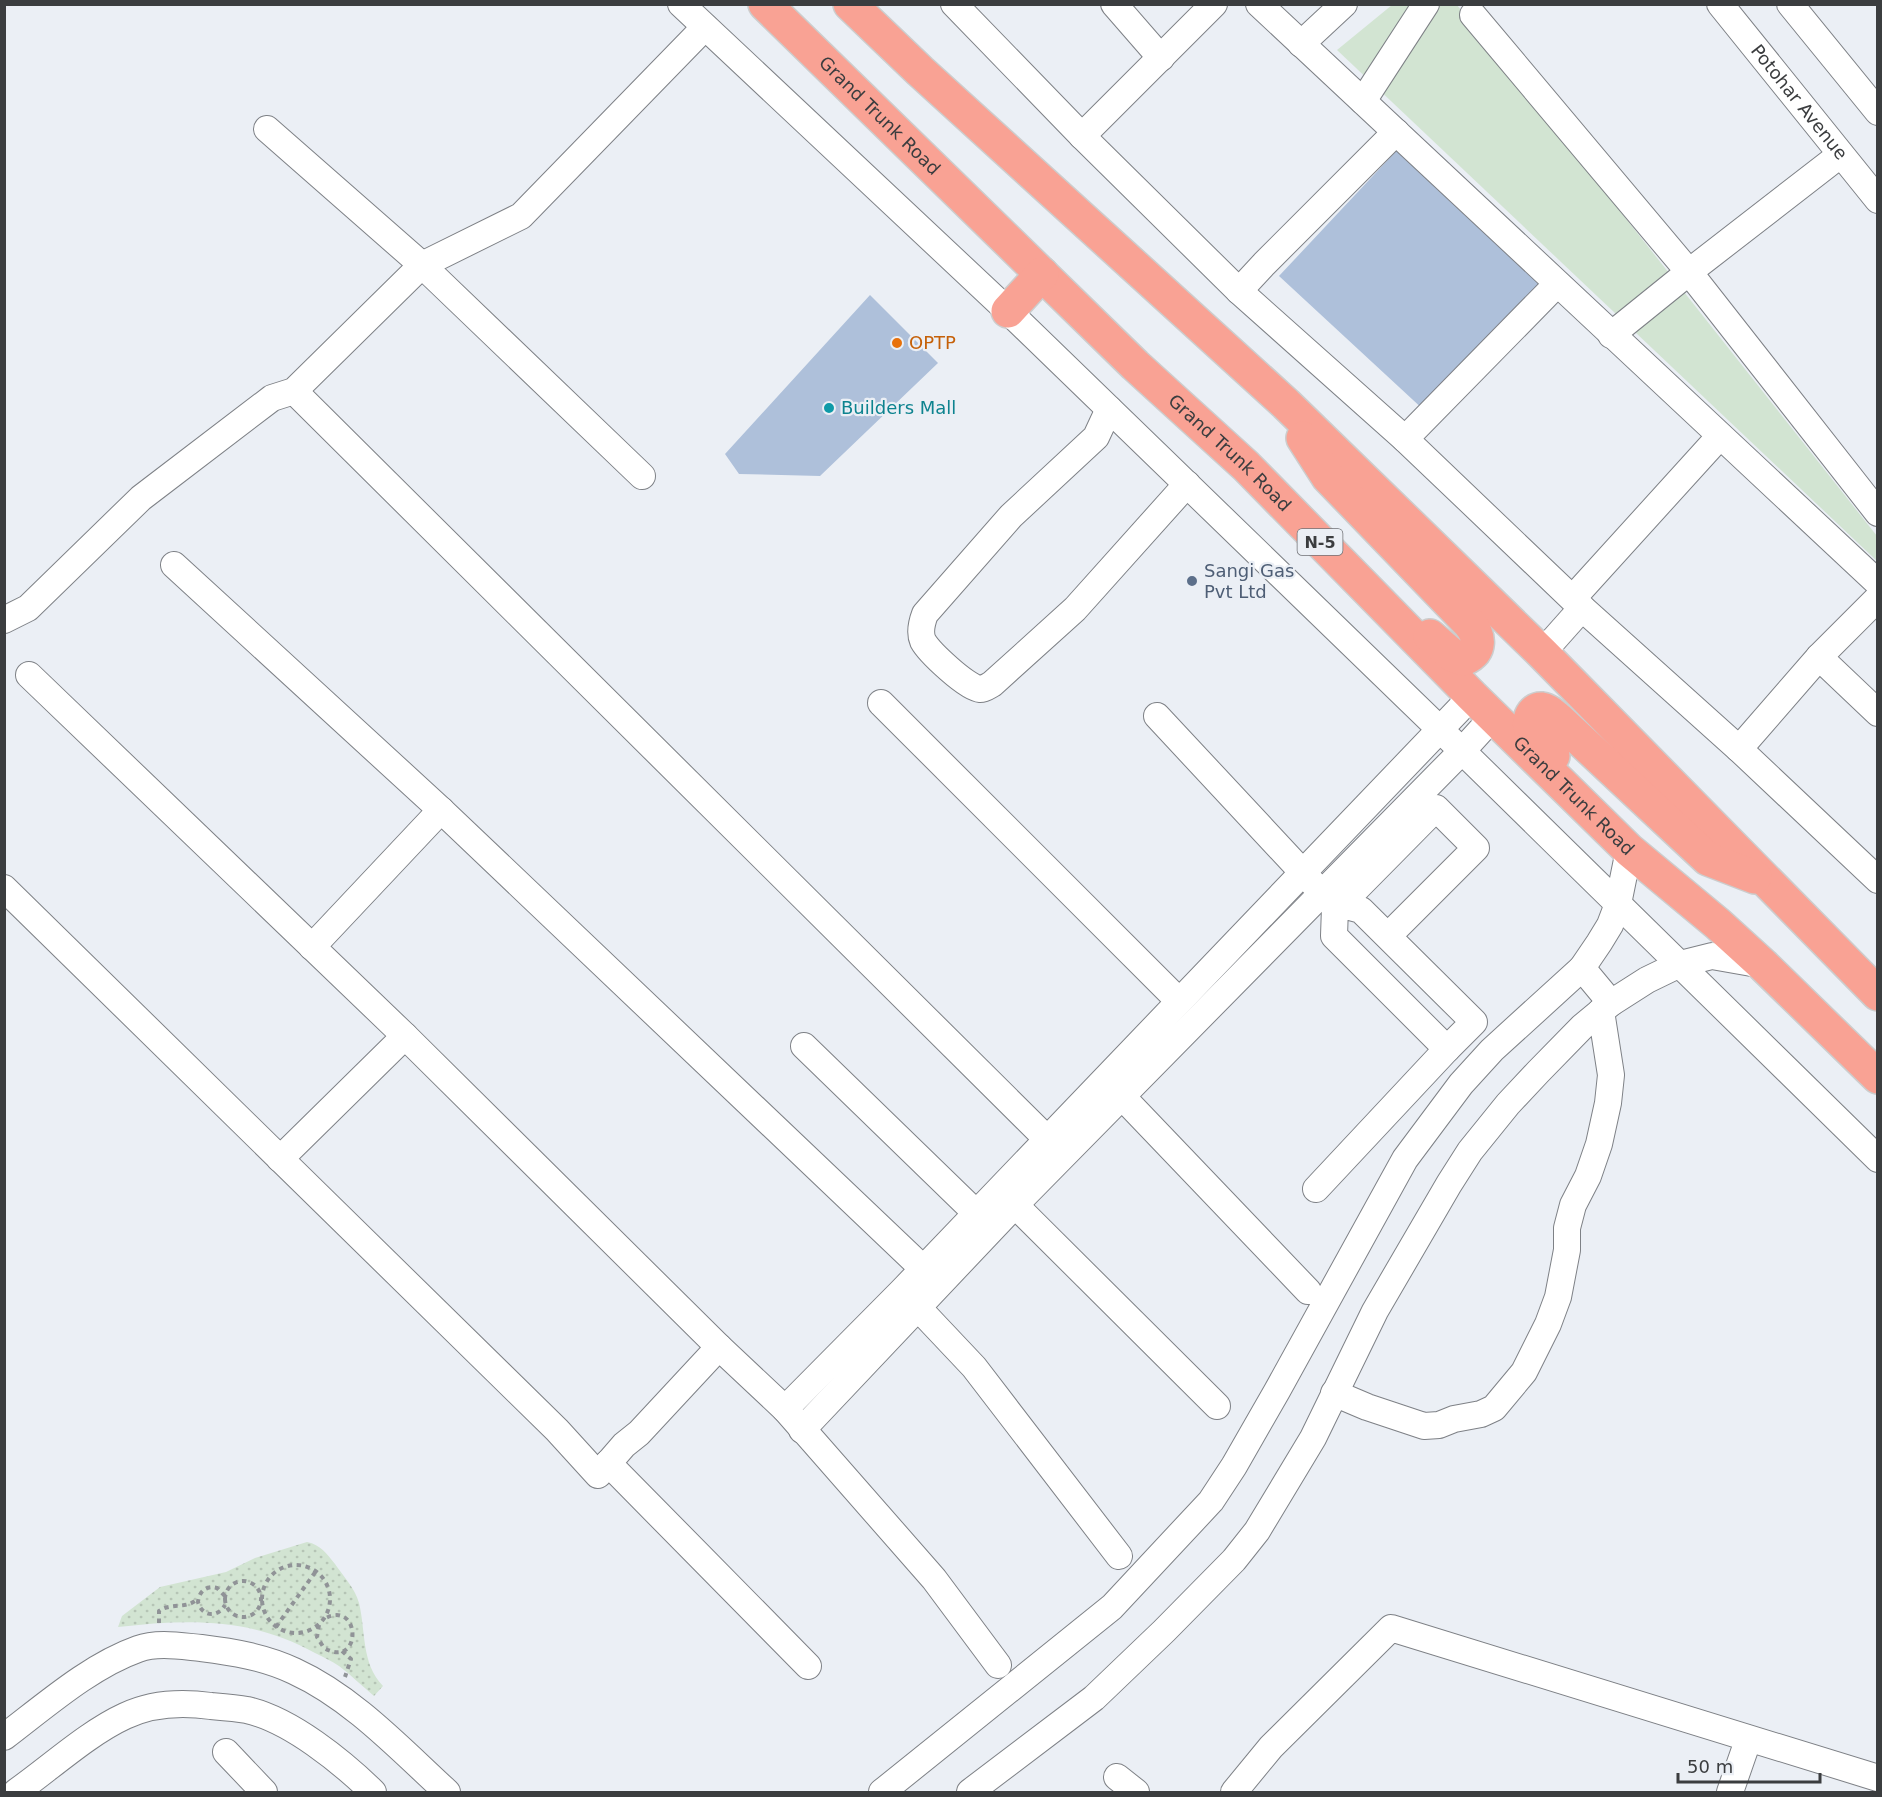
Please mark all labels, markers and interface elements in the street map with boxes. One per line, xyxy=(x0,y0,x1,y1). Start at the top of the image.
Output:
street label: Potohar Avenue xyxy=(1747,40,1852,164)
street label: Grand Trunk Road xyxy=(815,52,945,179)
place label: OPTP xyxy=(909,332,956,353)
marker: OPTP xyxy=(890,336,904,350)
street label: Grand Trunk Road xyxy=(1164,390,1296,515)
place label: Builders Mall xyxy=(841,397,956,418)
marker: Builders Mall xyxy=(822,401,836,415)
road number: N-5 xyxy=(1298,529,1342,555)
place label: Sangi Gas Pvt Ltd xyxy=(1204,560,1294,602)
marker: Sangi Gas Pvt Ltd xyxy=(1185,574,1199,588)
street label: Grand Trunk Road xyxy=(1509,732,1639,859)
scale bar xyxy=(1678,1746,1820,1784)
text: 50 m xyxy=(1687,1756,1733,1777)

